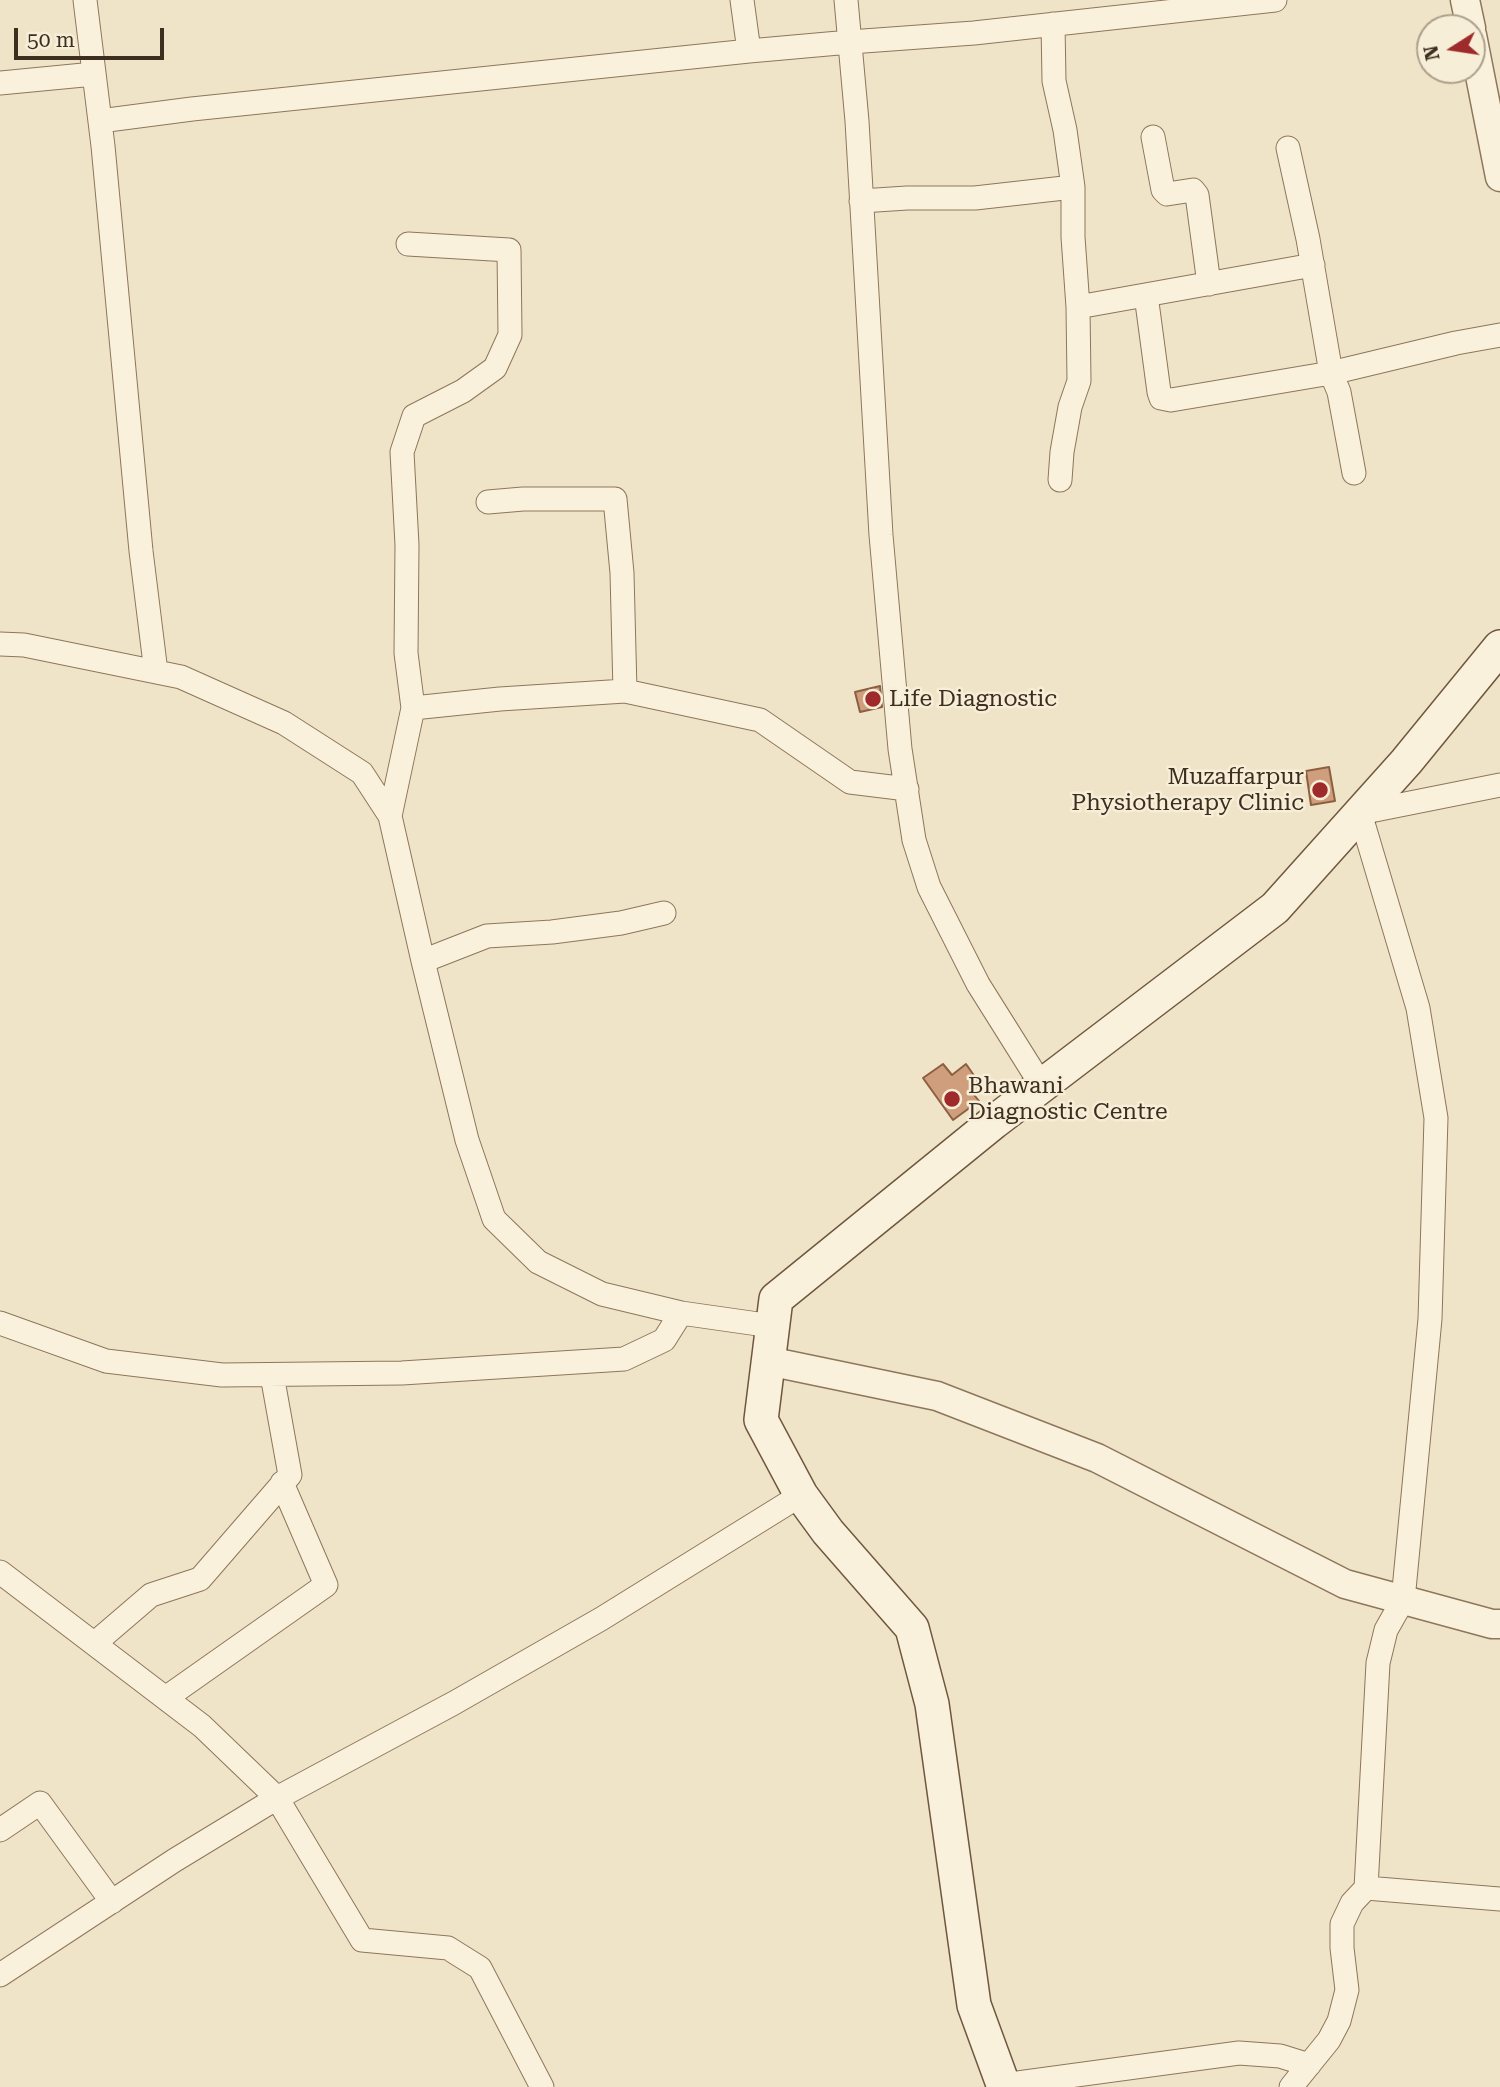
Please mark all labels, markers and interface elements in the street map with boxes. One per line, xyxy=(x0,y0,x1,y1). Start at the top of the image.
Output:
scale bar xyxy=(18,14,168,58)
north arrow xyxy=(1416,14,1486,84)
text: 50 m xyxy=(27,28,75,52)
text: N xyxy=(1419,44,1445,63)
place label: Life Diagnostic xyxy=(889,685,1057,713)
marker: Life Diagnostic xyxy=(863,689,883,709)
place label: Muzaffarpur Physiotherapy Clinic xyxy=(1071,763,1304,817)
marker: Muzaffarpur Physiotherapy Clinic xyxy=(1310,780,1330,800)
place label: Bhawani Diagnostic Centre xyxy=(968,1072,1168,1126)
marker: Bhawani Diagnostic Centre xyxy=(942,1089,962,1109)

